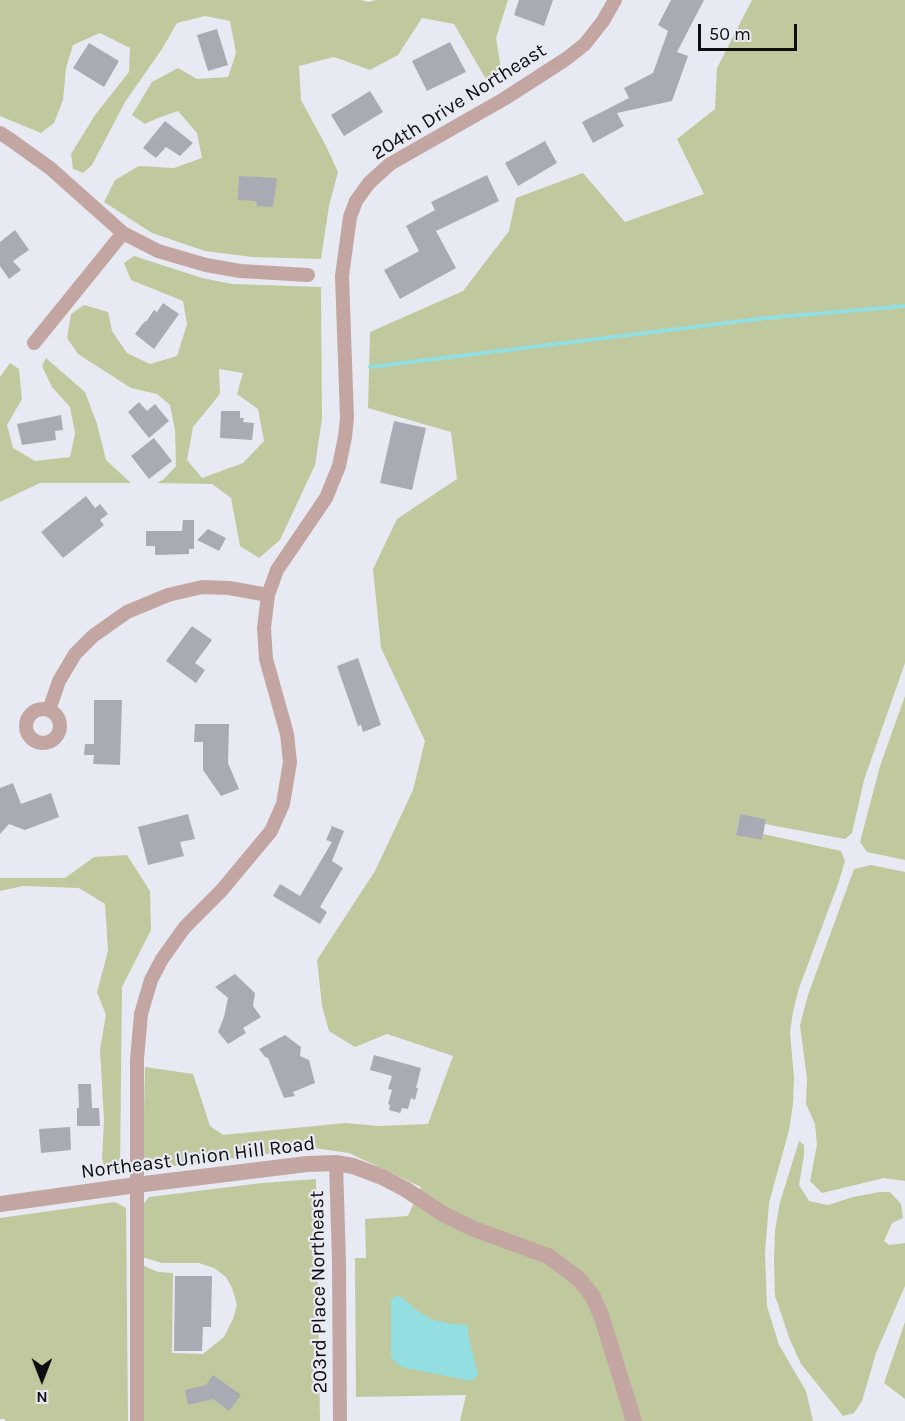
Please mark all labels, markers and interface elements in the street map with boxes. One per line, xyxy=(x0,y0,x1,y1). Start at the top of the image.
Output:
scale bar xyxy=(701,12,800,50)
text: 50 m xyxy=(709,23,751,45)
street label: 204th Drive Northeast xyxy=(367,39,551,165)
street label: Northeast Union Hill Road xyxy=(80,1132,316,1184)
street label: 203rd Place Northeast xyxy=(305,1190,333,1394)
north arrow xyxy=(12,1349,72,1409)
text: N xyxy=(36,1388,48,1407)

